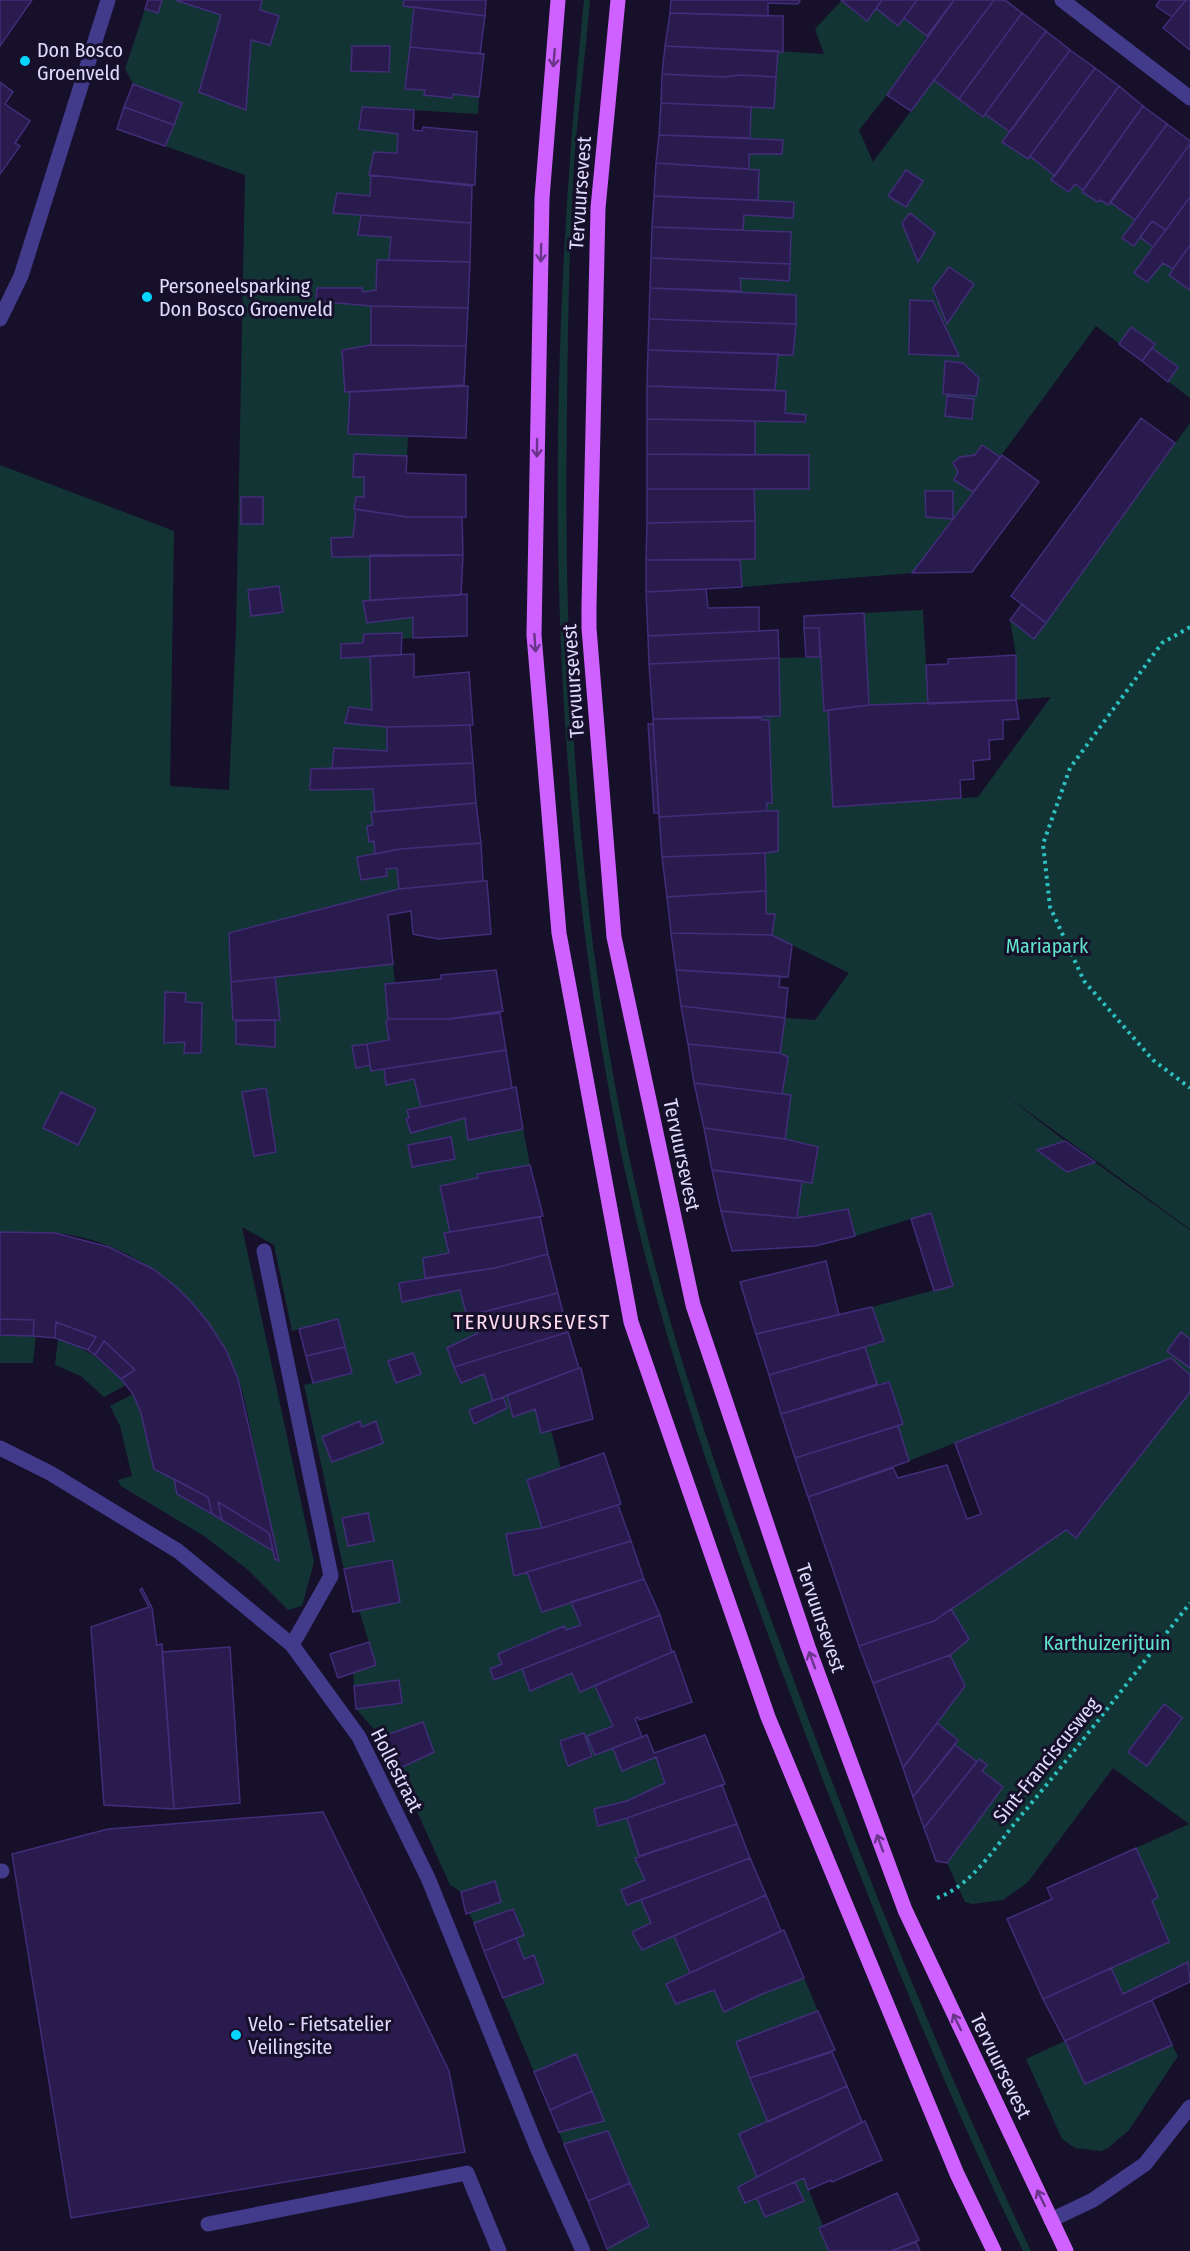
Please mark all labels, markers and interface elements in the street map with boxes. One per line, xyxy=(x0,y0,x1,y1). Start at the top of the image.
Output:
place label: Don Bosco Groenveld xyxy=(37,38,123,85)
one-way arrow xyxy=(548,48,559,68)
marker: Don Bosco Groenveld xyxy=(18,54,32,68)
street label: Tervuursevest xyxy=(564,135,596,251)
one-way arrow xyxy=(535,242,547,262)
place label: Personeelsparking Don Bosco Groenveld xyxy=(159,274,333,321)
marker: Personeelsparking Don Bosco Groenveld xyxy=(140,290,154,304)
one-way arrow xyxy=(532,437,543,457)
street label: Tervuursevest xyxy=(557,623,589,739)
one-way arrow xyxy=(530,632,541,652)
park label: Mariapark xyxy=(1006,934,1089,958)
street label: Tervuursevest xyxy=(658,1097,706,1214)
district label: TERVUURSEVEST xyxy=(453,1309,611,1335)
street label: Tervuursevest xyxy=(791,1560,851,1676)
park label: Karthuizerijtuin xyxy=(1043,1631,1171,1655)
one-way arrow xyxy=(806,1651,817,1670)
street label: Sint-Franciscusweg xyxy=(988,1692,1105,1828)
street label: Hollestraat xyxy=(366,1724,428,1816)
one-way arrow xyxy=(874,1834,885,1853)
street label: Tervuursevest xyxy=(965,2010,1037,2123)
place label: Velo - Fietsatelier Veilingsite xyxy=(248,2012,391,2059)
one-way arrow xyxy=(950,2014,962,2032)
marker: Velo - Fietsatelier Veilingsite xyxy=(229,2028,243,2042)
one-way arrow xyxy=(1035,2190,1046,2208)

